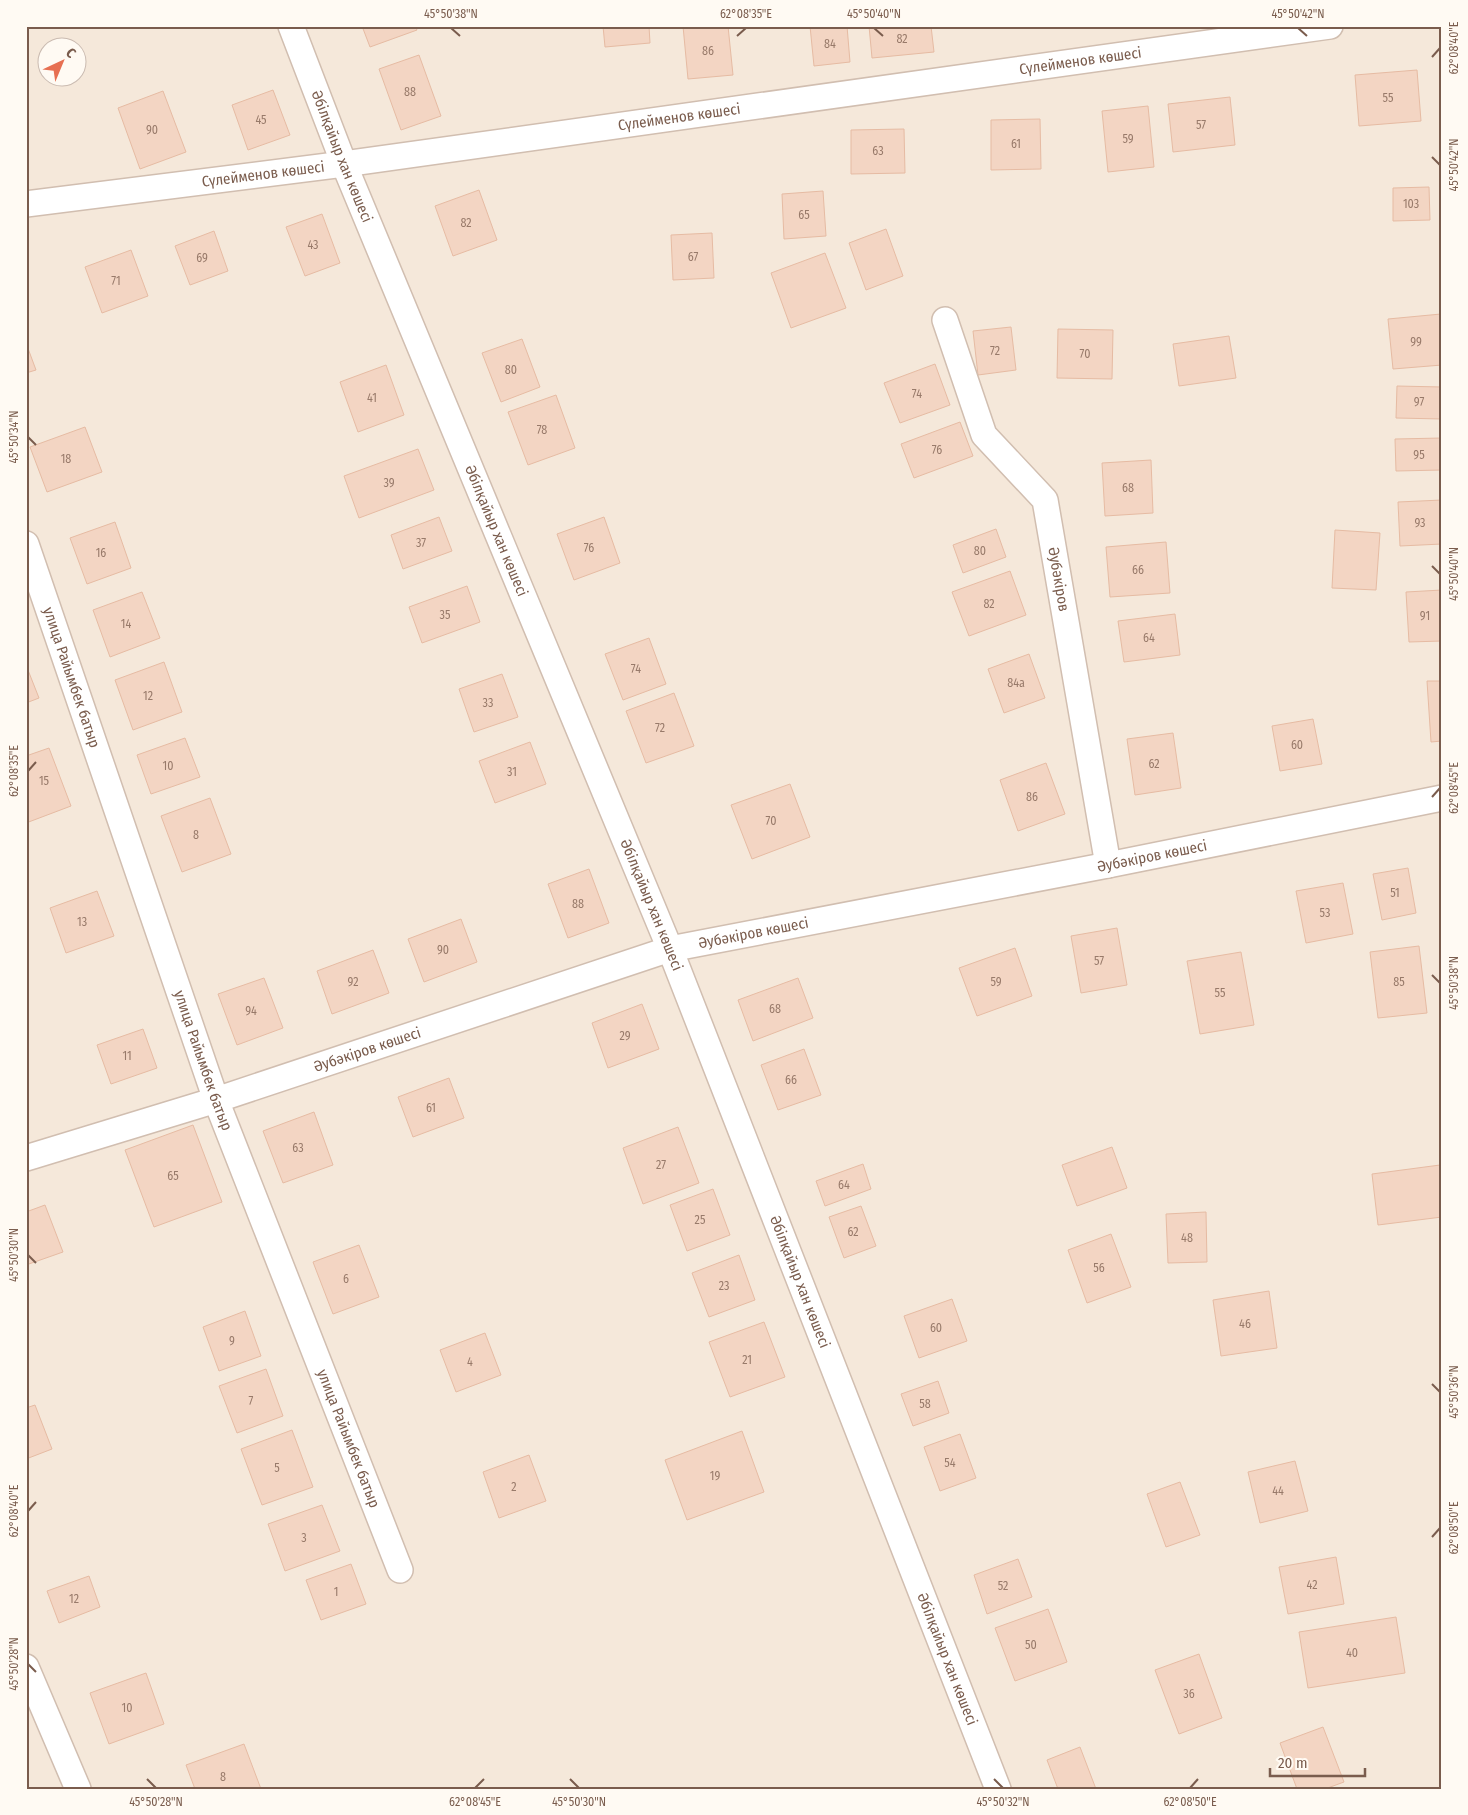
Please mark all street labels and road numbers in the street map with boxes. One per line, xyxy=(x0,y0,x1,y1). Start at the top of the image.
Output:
street label: Сүлейменов көшесі xyxy=(1018,43,1143,78)
street label: Әбілқайыр хан көшесі xyxy=(308,88,376,225)
street label: Сүлейменов көшесі xyxy=(617,100,742,135)
street label: Сүлейменов көшесі xyxy=(201,158,325,191)
street label: Әбілқайыр хан көшесі xyxy=(461,462,532,599)
street label: Әубәкіров xyxy=(1044,546,1073,613)
street label: улица Райымбек батыр xyxy=(39,605,104,750)
street label: Әбілқайыр хан көшесі xyxy=(616,836,687,973)
street label: Әубәкіров көшесі xyxy=(1096,836,1209,876)
street label: Әубәкіров көшесі xyxy=(697,914,810,952)
street label: улица Райымбек батыр xyxy=(170,988,236,1133)
street label: Әубәкіров көшесі xyxy=(311,1024,423,1076)
street label: Әбілқайыр хан көшесі xyxy=(766,1213,834,1350)
street label: улица Райымбек батыр xyxy=(313,1367,384,1510)
street label: Әбілқайыр хан көшесі xyxy=(913,1590,981,1728)

